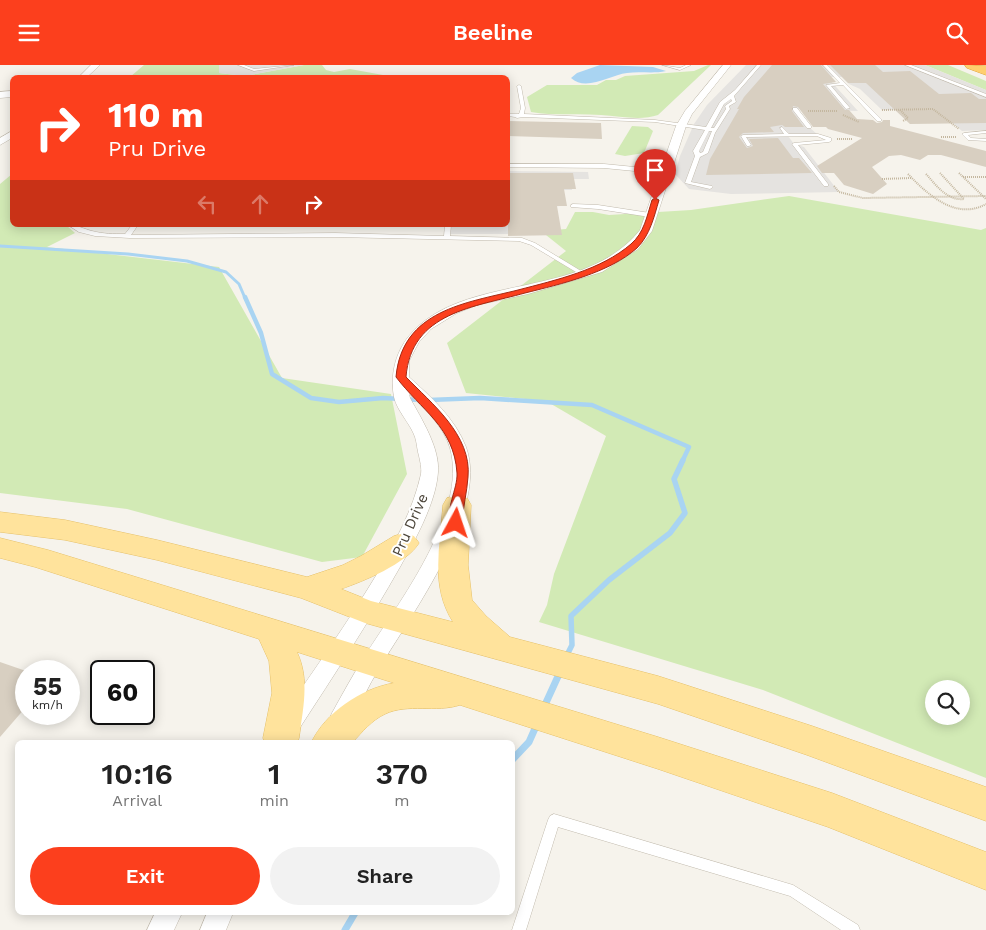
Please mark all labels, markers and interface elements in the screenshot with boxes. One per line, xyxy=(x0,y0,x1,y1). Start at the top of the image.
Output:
icon: menu xyxy=(15,19,43,47)
icon: search xyxy=(943,19,971,47)
text: Beeline xyxy=(453,20,533,45)
text: 110 m xyxy=(108,94,204,136)
icon: right xyxy=(25,95,90,160)
text: Pru Drive xyxy=(108,136,206,161)
pin xyxy=(634,149,676,200)
icon: arrive xyxy=(641,156,669,184)
icon: left xyxy=(193,190,221,218)
icon: ahead xyxy=(246,190,274,218)
icon: right xyxy=(299,190,327,218)
street label: Pru Drive xyxy=(388,491,432,559)
position arrow xyxy=(429,496,481,548)
speed limit sign: 60 xyxy=(90,660,155,725)
text: 55 xyxy=(33,672,62,701)
map controls xyxy=(925,680,970,725)
button: search xyxy=(925,680,970,725)
text: km/h xyxy=(32,698,63,712)
text: 10:16 xyxy=(102,756,173,791)
text: 1 xyxy=(268,756,281,791)
text: 370 xyxy=(376,756,428,791)
text: Arrival xyxy=(112,791,162,810)
text: min xyxy=(260,791,289,810)
text: m xyxy=(394,791,410,810)
button: Exit xyxy=(30,847,260,905)
button: Share xyxy=(270,847,500,905)

